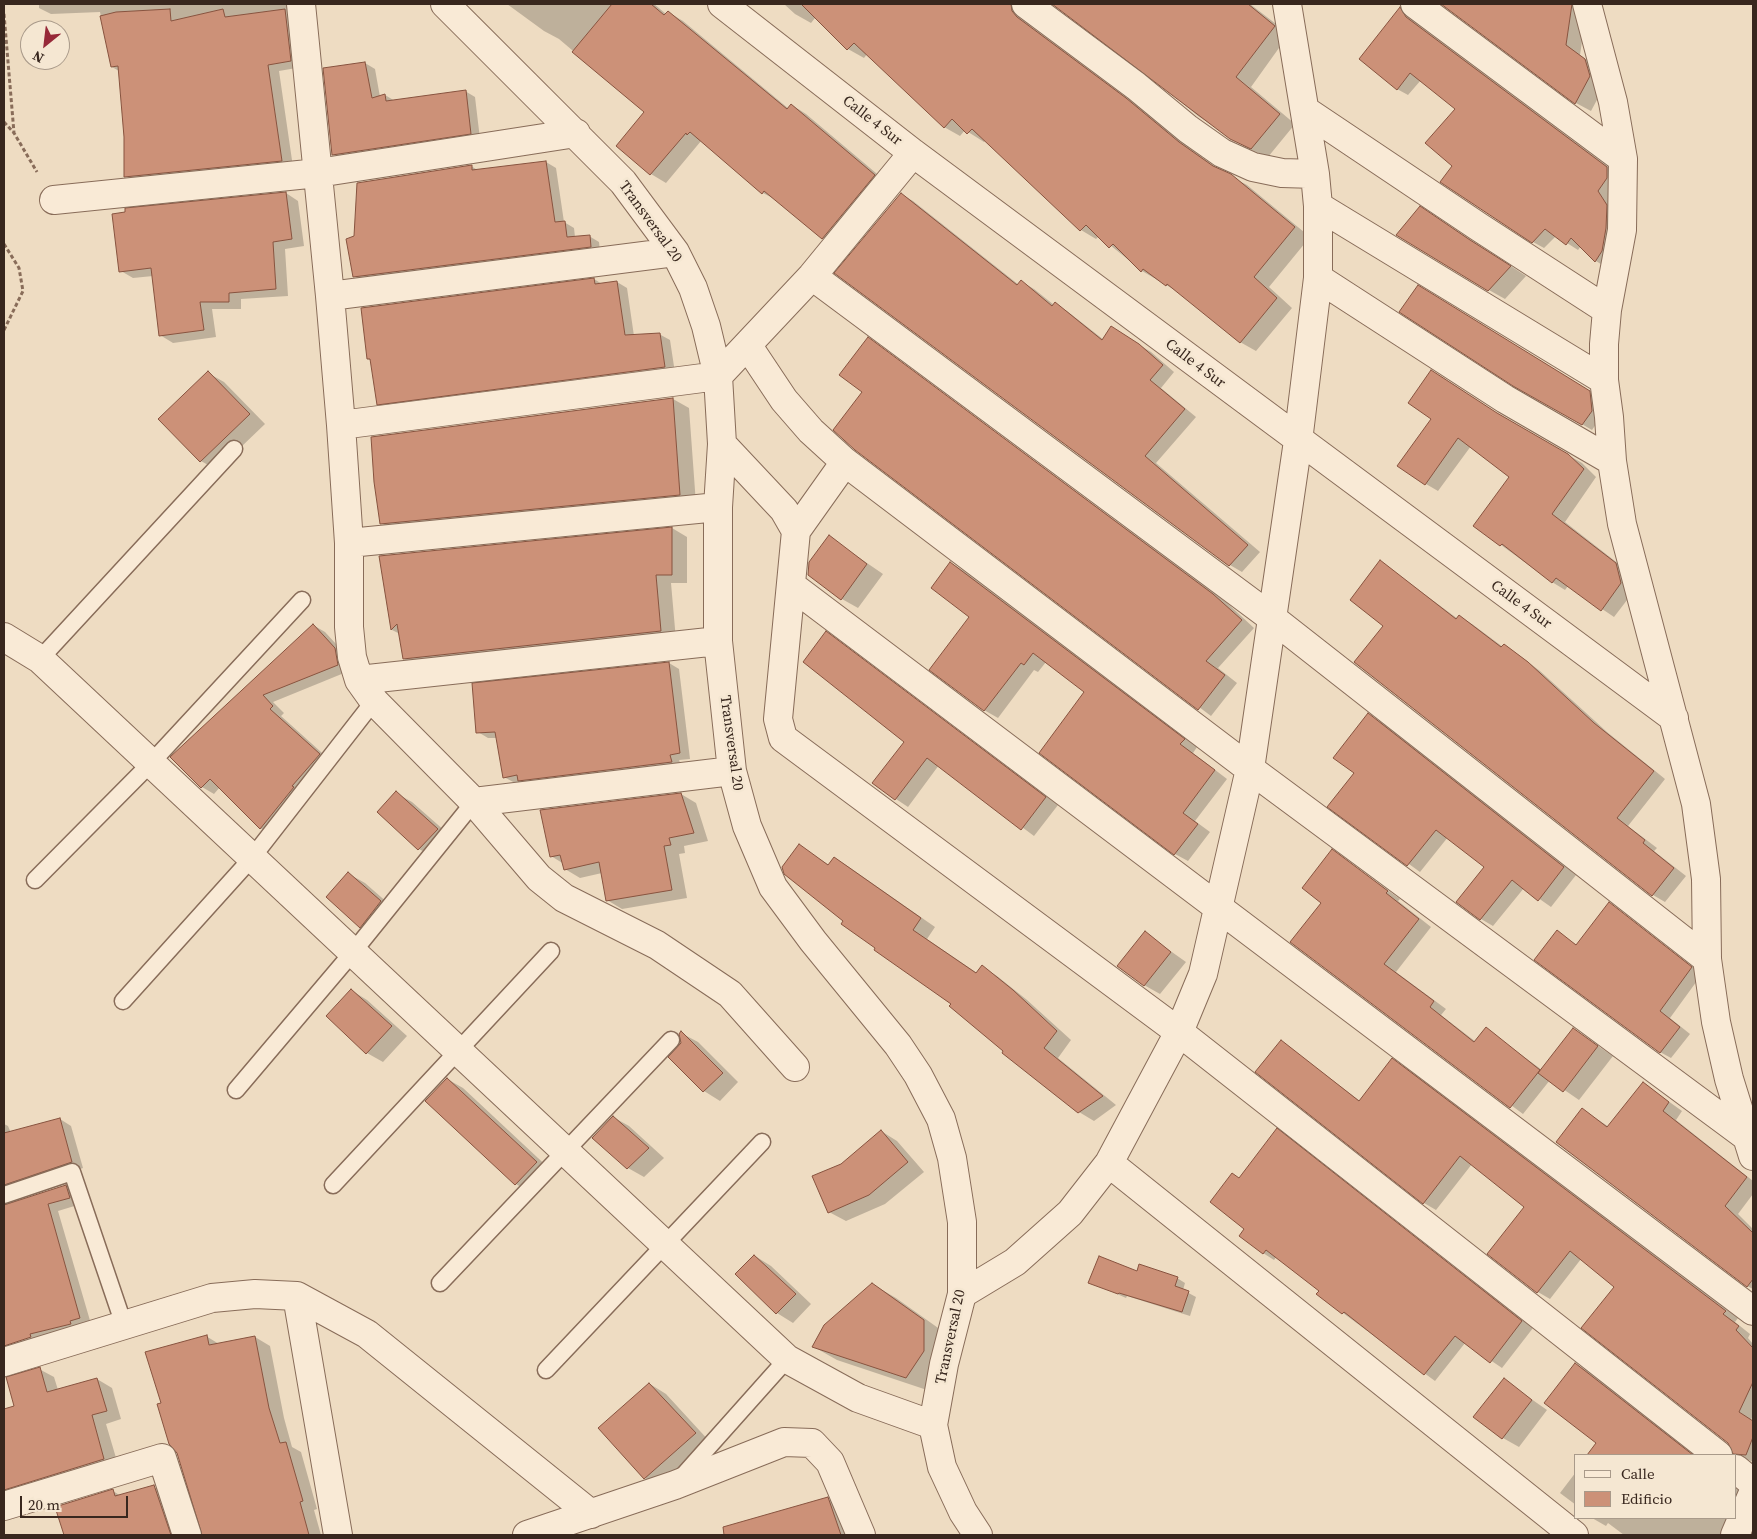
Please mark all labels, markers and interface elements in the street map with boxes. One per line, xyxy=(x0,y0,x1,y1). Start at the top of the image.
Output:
north arrow xyxy=(20,20,70,70)
text: N xyxy=(29,46,48,68)
street label: Calle 4 Sur xyxy=(839,92,905,150)
street label: Transversal 20 xyxy=(614,178,686,266)
street label: Calle 4 Sur xyxy=(1161,336,1229,392)
street label: Calle 4 Sur xyxy=(1487,577,1555,633)
street label: Transversal 20 xyxy=(715,694,747,792)
street label: Transversal 20 xyxy=(932,1288,970,1386)
legend xyxy=(1574,1454,1737,1519)
text: Calle xyxy=(1621,1463,1655,1484)
scale bar xyxy=(22,1486,130,1518)
text: Edificio xyxy=(1621,1488,1672,1509)
text: 20 m xyxy=(28,1494,60,1515)

